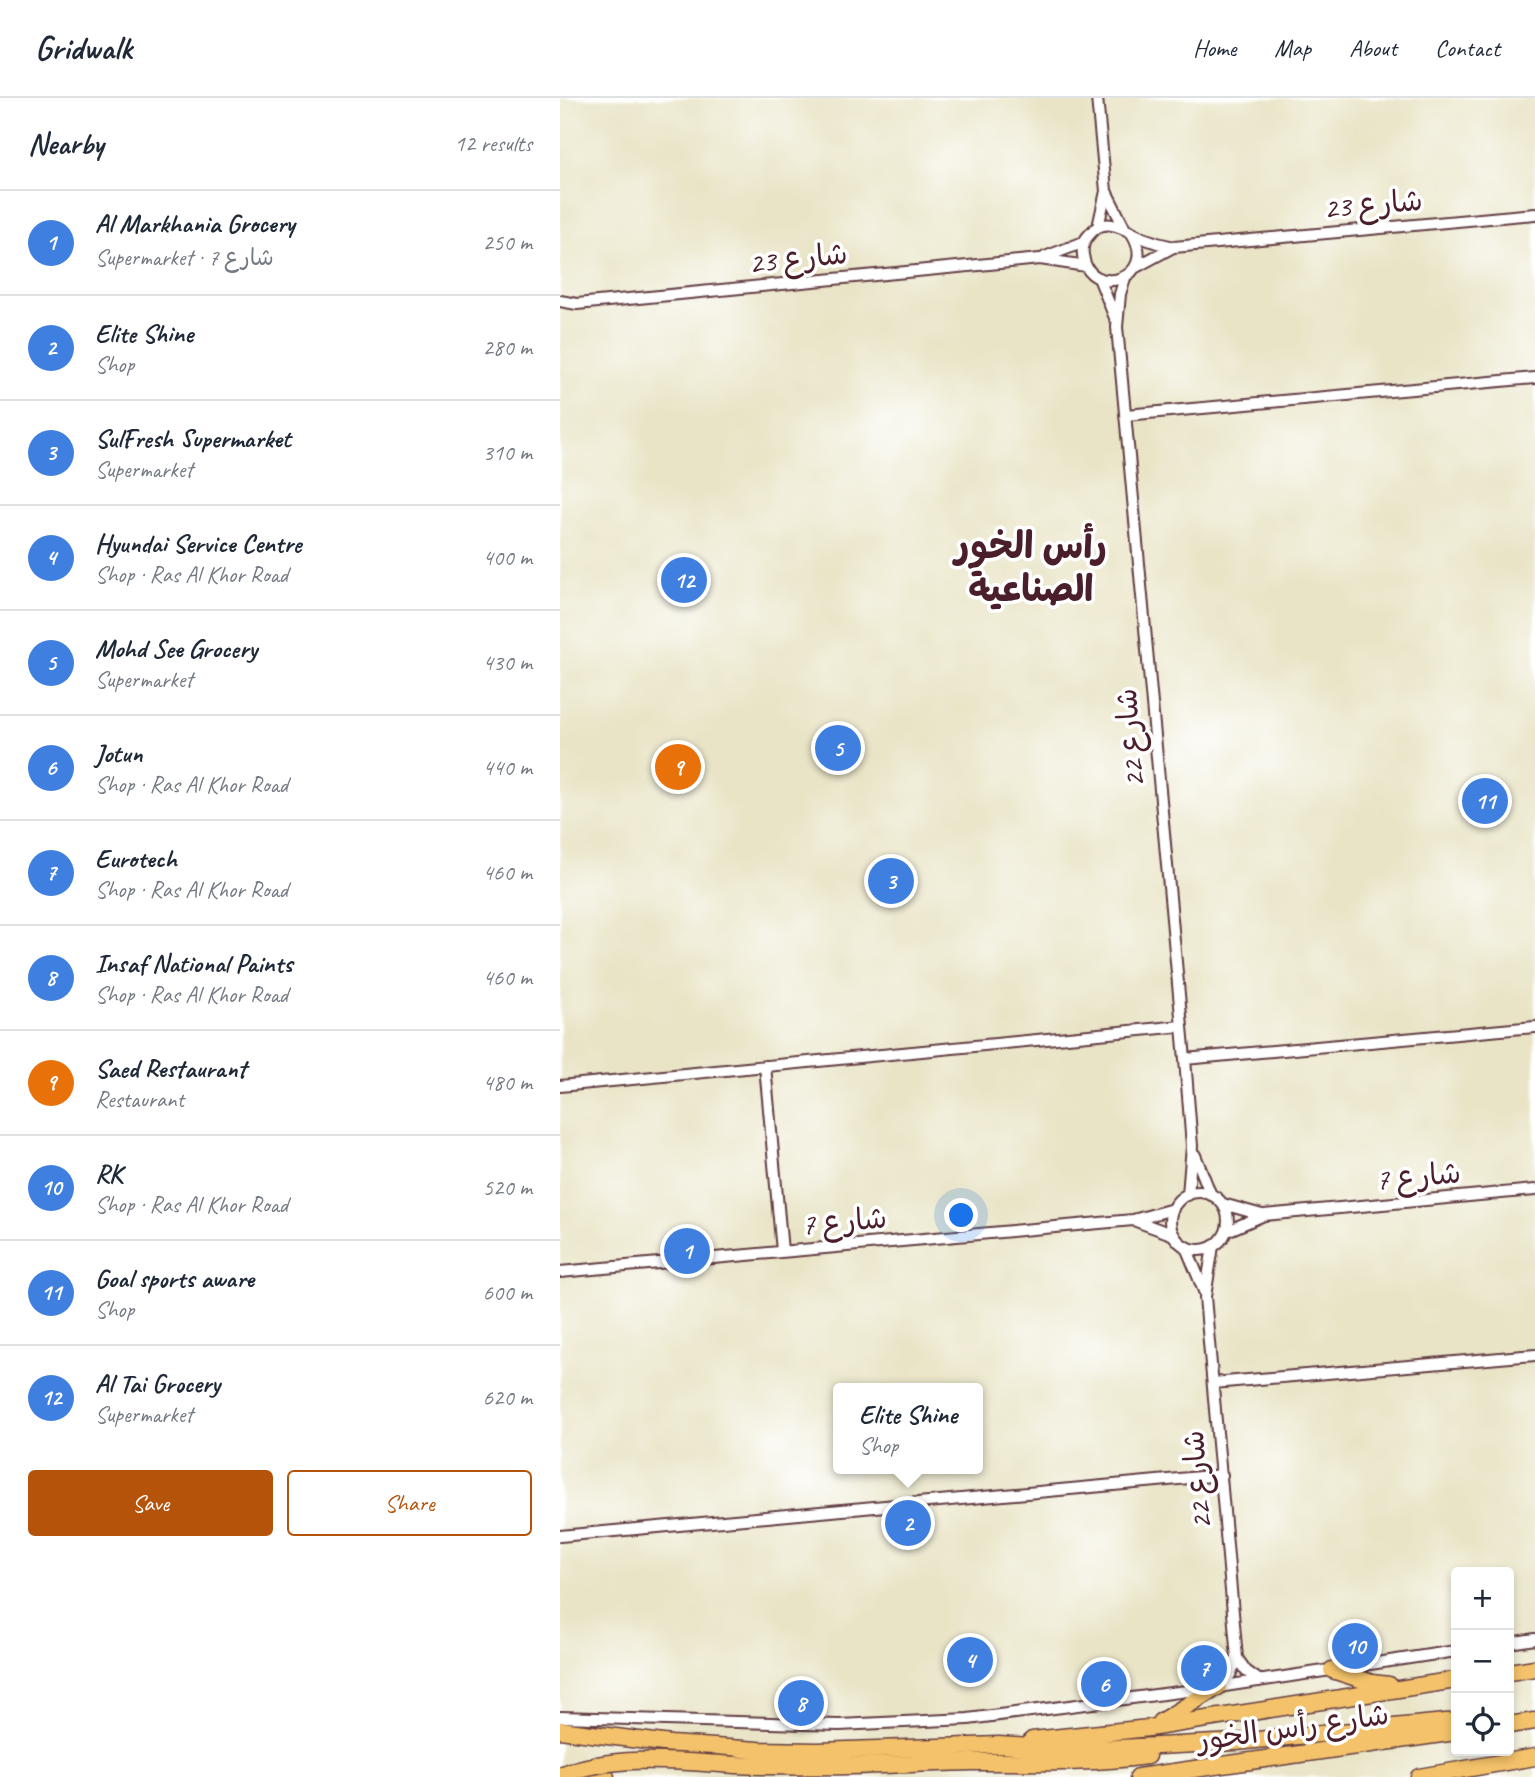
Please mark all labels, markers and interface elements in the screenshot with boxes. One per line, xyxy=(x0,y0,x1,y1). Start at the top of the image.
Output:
text: Gridwalk xyxy=(35,27,132,69)
text: Home xyxy=(1193,33,1236,63)
text: Map xyxy=(1274,33,1311,63)
text: About xyxy=(1349,33,1397,63)
text: Contact xyxy=(1435,33,1500,63)
text: Nearby xyxy=(28,125,104,163)
text: 12 results xyxy=(454,129,532,158)
street label: شارع 23 xyxy=(1322,181,1424,229)
text: Al Markhania Grocery xyxy=(95,207,295,240)
text: 1 xyxy=(46,228,56,257)
text: 250 m xyxy=(483,228,532,257)
street label: شارع 23 xyxy=(747,234,850,284)
text: Supermarket · شارع 7 xyxy=(95,243,274,272)
text: Elite Shine xyxy=(95,317,193,350)
text: 2 xyxy=(46,333,56,362)
text: 280 m xyxy=(483,333,532,362)
text: Shop xyxy=(95,350,134,379)
text: SulFresh Supermarket xyxy=(95,422,291,455)
text: 3 xyxy=(46,438,56,467)
text: 310 m xyxy=(483,438,532,467)
text: Supermarket xyxy=(95,455,193,484)
district label: رأس الخور الصناعية xyxy=(952,522,1107,612)
text: Hyundai Service Centre xyxy=(95,527,302,560)
text: 4 xyxy=(46,543,56,572)
text: 400 m xyxy=(483,543,532,572)
pin: 12 xyxy=(661,554,707,606)
text: Shop · Ras Al Khor Road xyxy=(95,560,288,589)
text: Mohd See Grocery xyxy=(95,632,257,665)
text: 5 xyxy=(46,648,56,677)
text: 430 m xyxy=(483,648,532,677)
text: Supermarket xyxy=(95,665,193,694)
street label: شارع 22 xyxy=(1107,687,1155,789)
pin: 5 xyxy=(815,722,861,774)
text: Jotun xyxy=(95,737,143,770)
pin: 9 xyxy=(655,741,701,793)
text: 6 xyxy=(46,753,56,782)
text: 440 m xyxy=(483,753,532,782)
text: Shop · Ras Al Khor Road xyxy=(95,770,288,799)
pin: 11 xyxy=(1462,775,1508,827)
text: Eurotech xyxy=(95,842,177,875)
pin: 3 xyxy=(868,855,914,907)
text: 7 xyxy=(46,858,56,887)
text: 460 m xyxy=(483,858,532,887)
text: Shop · Ras Al Khor Road xyxy=(95,875,288,904)
text: Insaf National Paints xyxy=(95,947,292,980)
text: 8 xyxy=(46,963,56,992)
text: 460 m xyxy=(483,963,532,992)
text: Shop · Ras Al Khor Road xyxy=(95,980,288,1009)
text: Saed Restaurant xyxy=(95,1052,246,1085)
text: 9 xyxy=(46,1068,56,1097)
text: 480 m xyxy=(483,1068,532,1097)
text: Restaurant xyxy=(95,1085,184,1114)
street label: شارع 7 xyxy=(1374,1153,1463,1201)
text: RK xyxy=(95,1157,122,1190)
text: 10 xyxy=(41,1173,61,1202)
text: 520 m xyxy=(483,1173,532,1202)
text: Shop · Ras Al Khor Road xyxy=(95,1190,288,1219)
street label: شارع 7 xyxy=(800,1198,889,1246)
your location xyxy=(944,1198,978,1232)
pin: 1 xyxy=(664,1225,710,1277)
text: Goal sports aware xyxy=(95,1262,254,1295)
text: 11 xyxy=(41,1278,61,1307)
text: 600 m xyxy=(483,1278,532,1307)
text: Shop xyxy=(95,1295,134,1324)
text: Al Tai Grocery xyxy=(95,1367,220,1400)
text: 12 xyxy=(41,1383,61,1412)
text: 620 m xyxy=(483,1383,532,1412)
popup xyxy=(833,1383,983,1474)
text: Elite Shine xyxy=(859,1398,957,1431)
text: Supermarket xyxy=(95,1400,193,1429)
street label: شارع 22 xyxy=(1174,1429,1222,1531)
text: Shop xyxy=(859,1431,898,1460)
button: Save xyxy=(28,1470,273,1536)
button: Share xyxy=(287,1470,532,1536)
pin: 2 xyxy=(885,1497,931,1549)
map controls xyxy=(1451,1567,1514,1756)
button: + xyxy=(1451,1567,1514,1630)
pin: 10 xyxy=(1332,1620,1378,1672)
button: − xyxy=(1451,1630,1514,1693)
pin: 4 xyxy=(947,1634,993,1686)
pin: 7 xyxy=(1181,1642,1227,1694)
pin: 6 xyxy=(1081,1658,1127,1710)
pin: 8 xyxy=(778,1677,824,1729)
button: locate xyxy=(1451,1693,1514,1756)
street label: شارع رأس الخور xyxy=(1192,1695,1391,1762)

